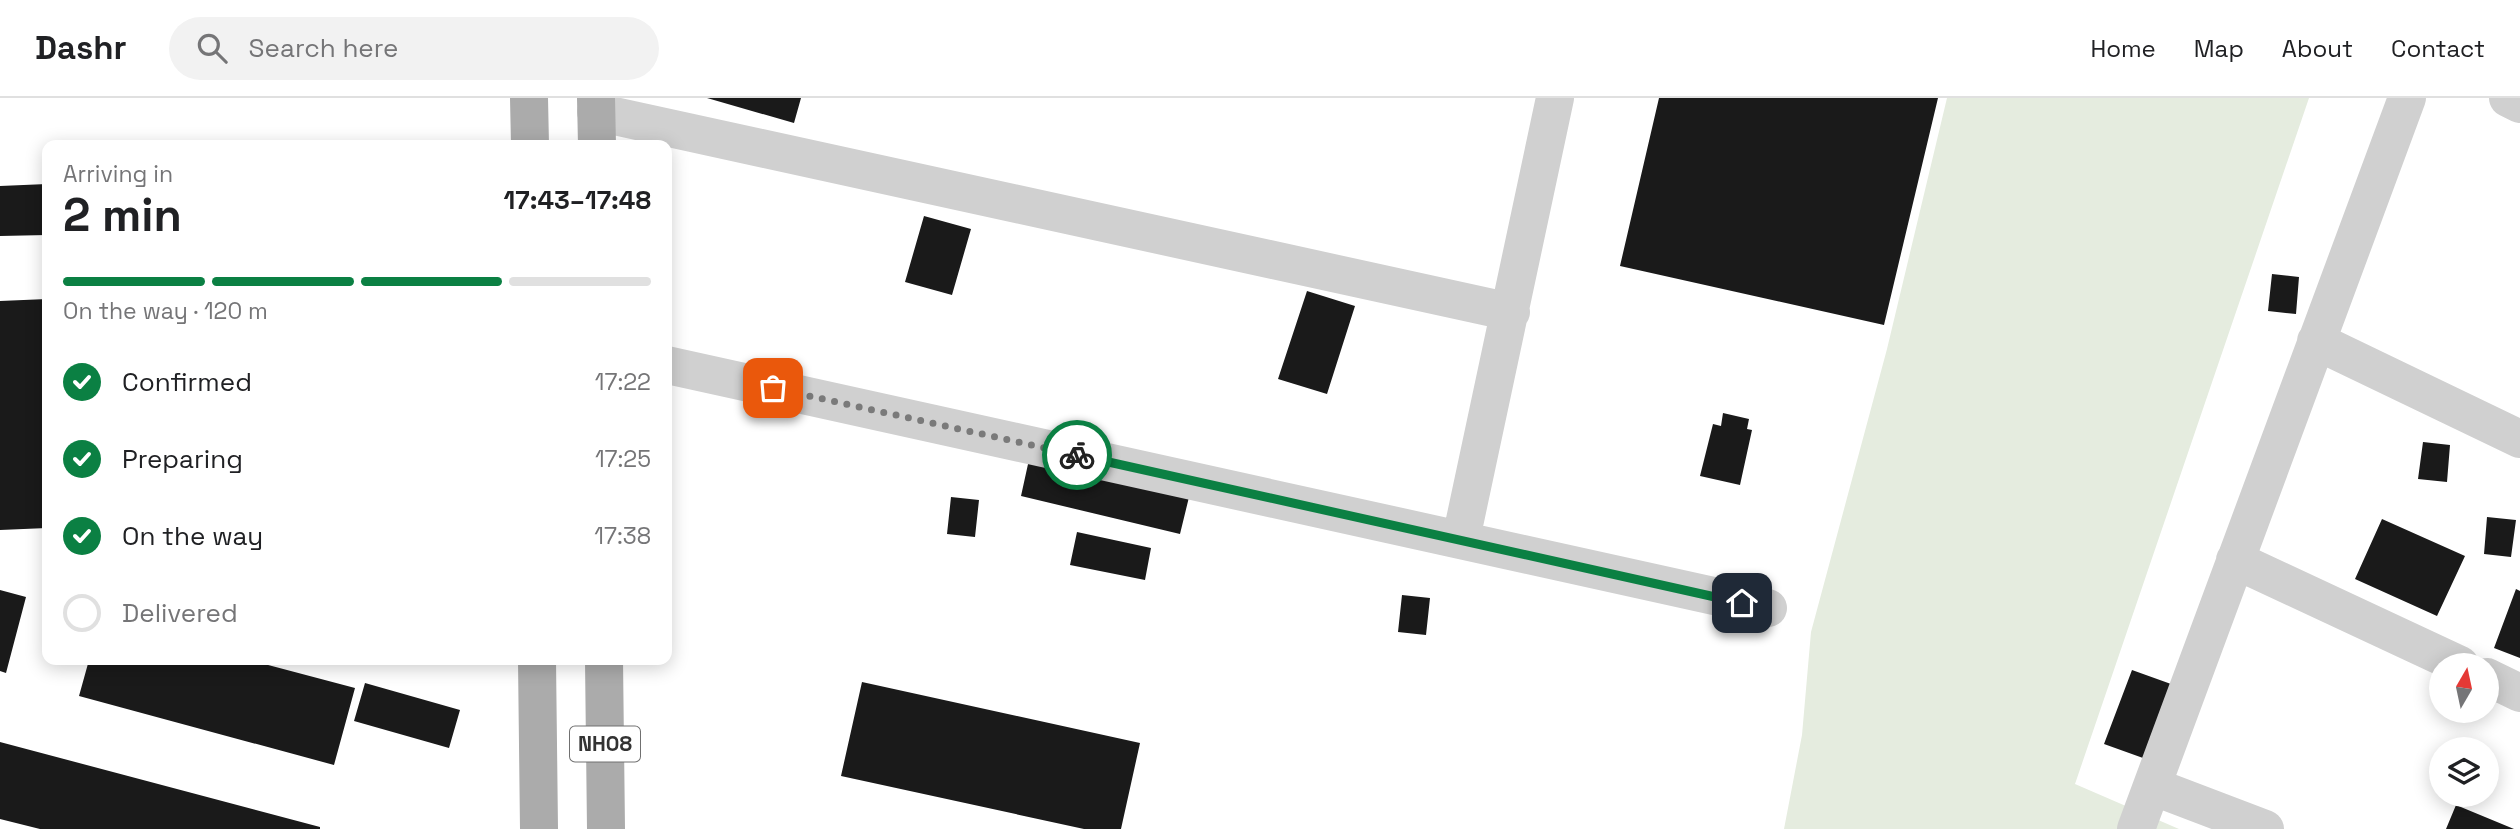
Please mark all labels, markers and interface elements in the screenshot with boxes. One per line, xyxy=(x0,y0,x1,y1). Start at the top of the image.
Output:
search box xyxy=(169,17,659,80)
text: Dashr xyxy=(35,27,127,69)
icon: search xyxy=(193,29,231,67)
text: Search here xyxy=(249,31,398,65)
text: Home xyxy=(2090,33,2156,64)
text: Map xyxy=(2194,33,2244,64)
text: About xyxy=(2282,33,2353,64)
text: Contact xyxy=(2391,33,2485,64)
text: Arriving in xyxy=(63,159,173,189)
text: 17:43–17:48 xyxy=(504,183,651,217)
text: 2 min xyxy=(63,186,182,244)
text: On the way · 120 m xyxy=(63,296,268,326)
pin xyxy=(743,358,803,418)
icon: check xyxy=(63,363,101,401)
text: Confirmed xyxy=(122,365,252,399)
text: 17:22 xyxy=(595,367,651,397)
icon: bag xyxy=(754,369,792,407)
courier xyxy=(1042,420,1112,490)
icon: bike xyxy=(1058,436,1096,474)
icon: check xyxy=(63,440,101,478)
text: Preparing xyxy=(122,442,243,476)
text: 17:25 xyxy=(595,444,651,474)
icon: check xyxy=(63,517,101,555)
text: On the way xyxy=(122,519,263,553)
text: 17:38 xyxy=(594,521,651,551)
pin xyxy=(1712,573,1772,633)
icon: home xyxy=(1723,584,1761,622)
text: Delivered xyxy=(122,596,238,630)
north arrow xyxy=(2429,653,2499,723)
map controls xyxy=(2429,653,2499,807)
road number: NH08 xyxy=(570,726,640,762)
button: layers xyxy=(2429,737,2499,807)

